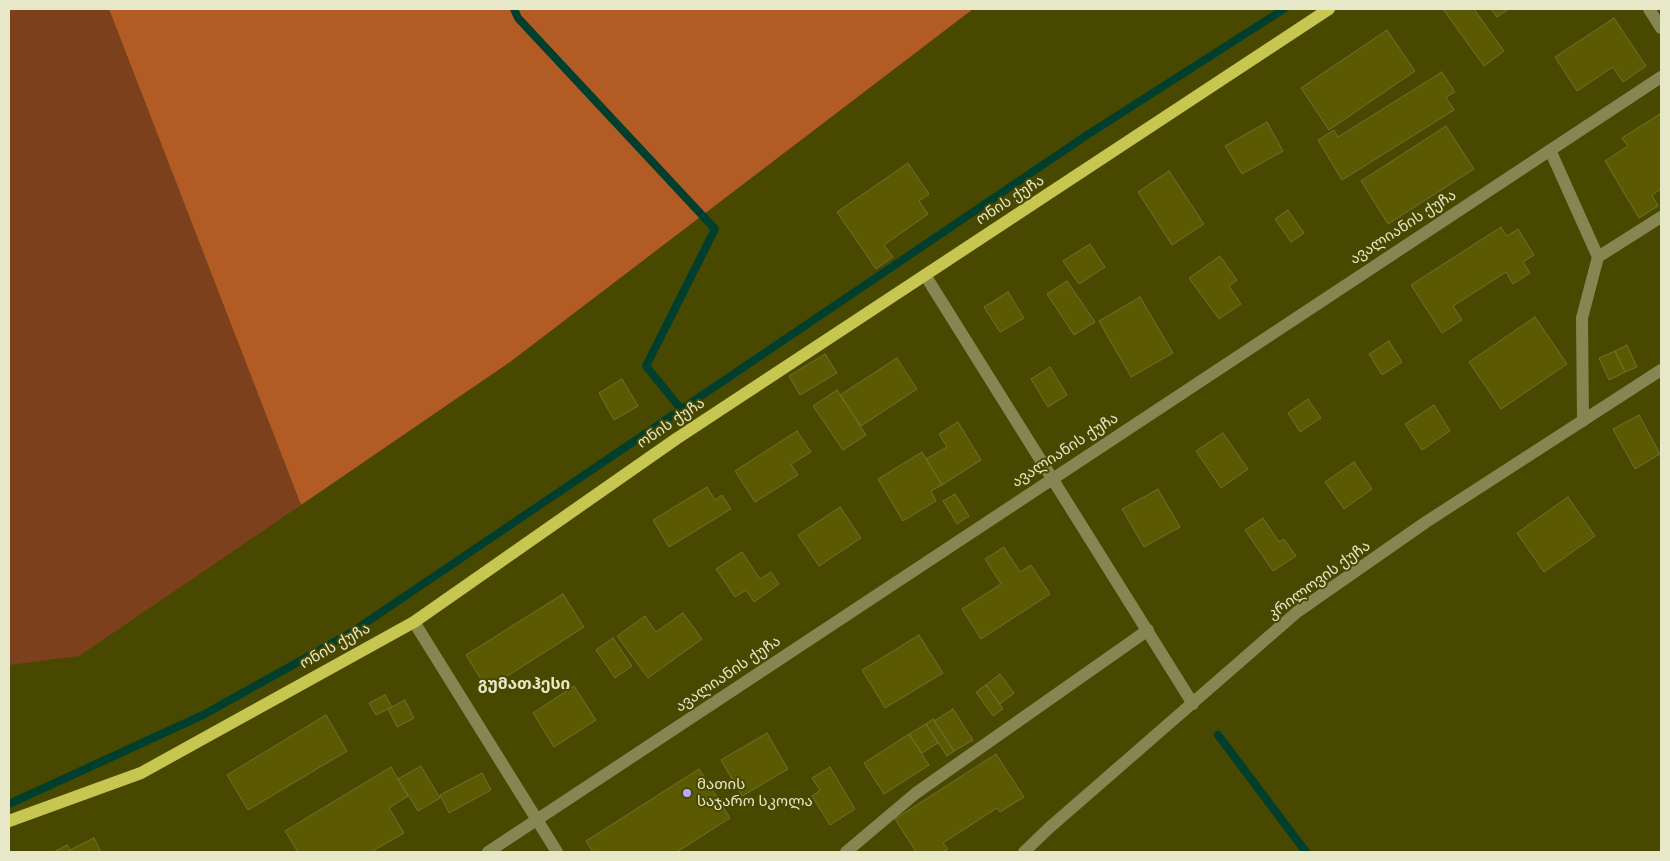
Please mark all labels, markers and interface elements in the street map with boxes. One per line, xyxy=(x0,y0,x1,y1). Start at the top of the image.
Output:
street label: ონის ქუჩა xyxy=(973,171,1047,229)
street label: ავალიანის ქუჩა xyxy=(1346,186,1460,268)
street label: ონის ქუჩა xyxy=(634,394,708,452)
street label: ავალიანის ქუჩა xyxy=(1008,409,1122,491)
street label: კრილოვის ქუჩა xyxy=(1264,537,1374,623)
street label: ონის ქუჩა xyxy=(297,619,373,673)
street label: ავალიანის ქუჩა xyxy=(672,632,784,716)
district label: გუმათჰესი xyxy=(478,674,570,694)
place label: მათის საჯარო სკოლა xyxy=(697,775,813,810)
marker: მათის საჯარო სკოლა xyxy=(681,787,693,799)

